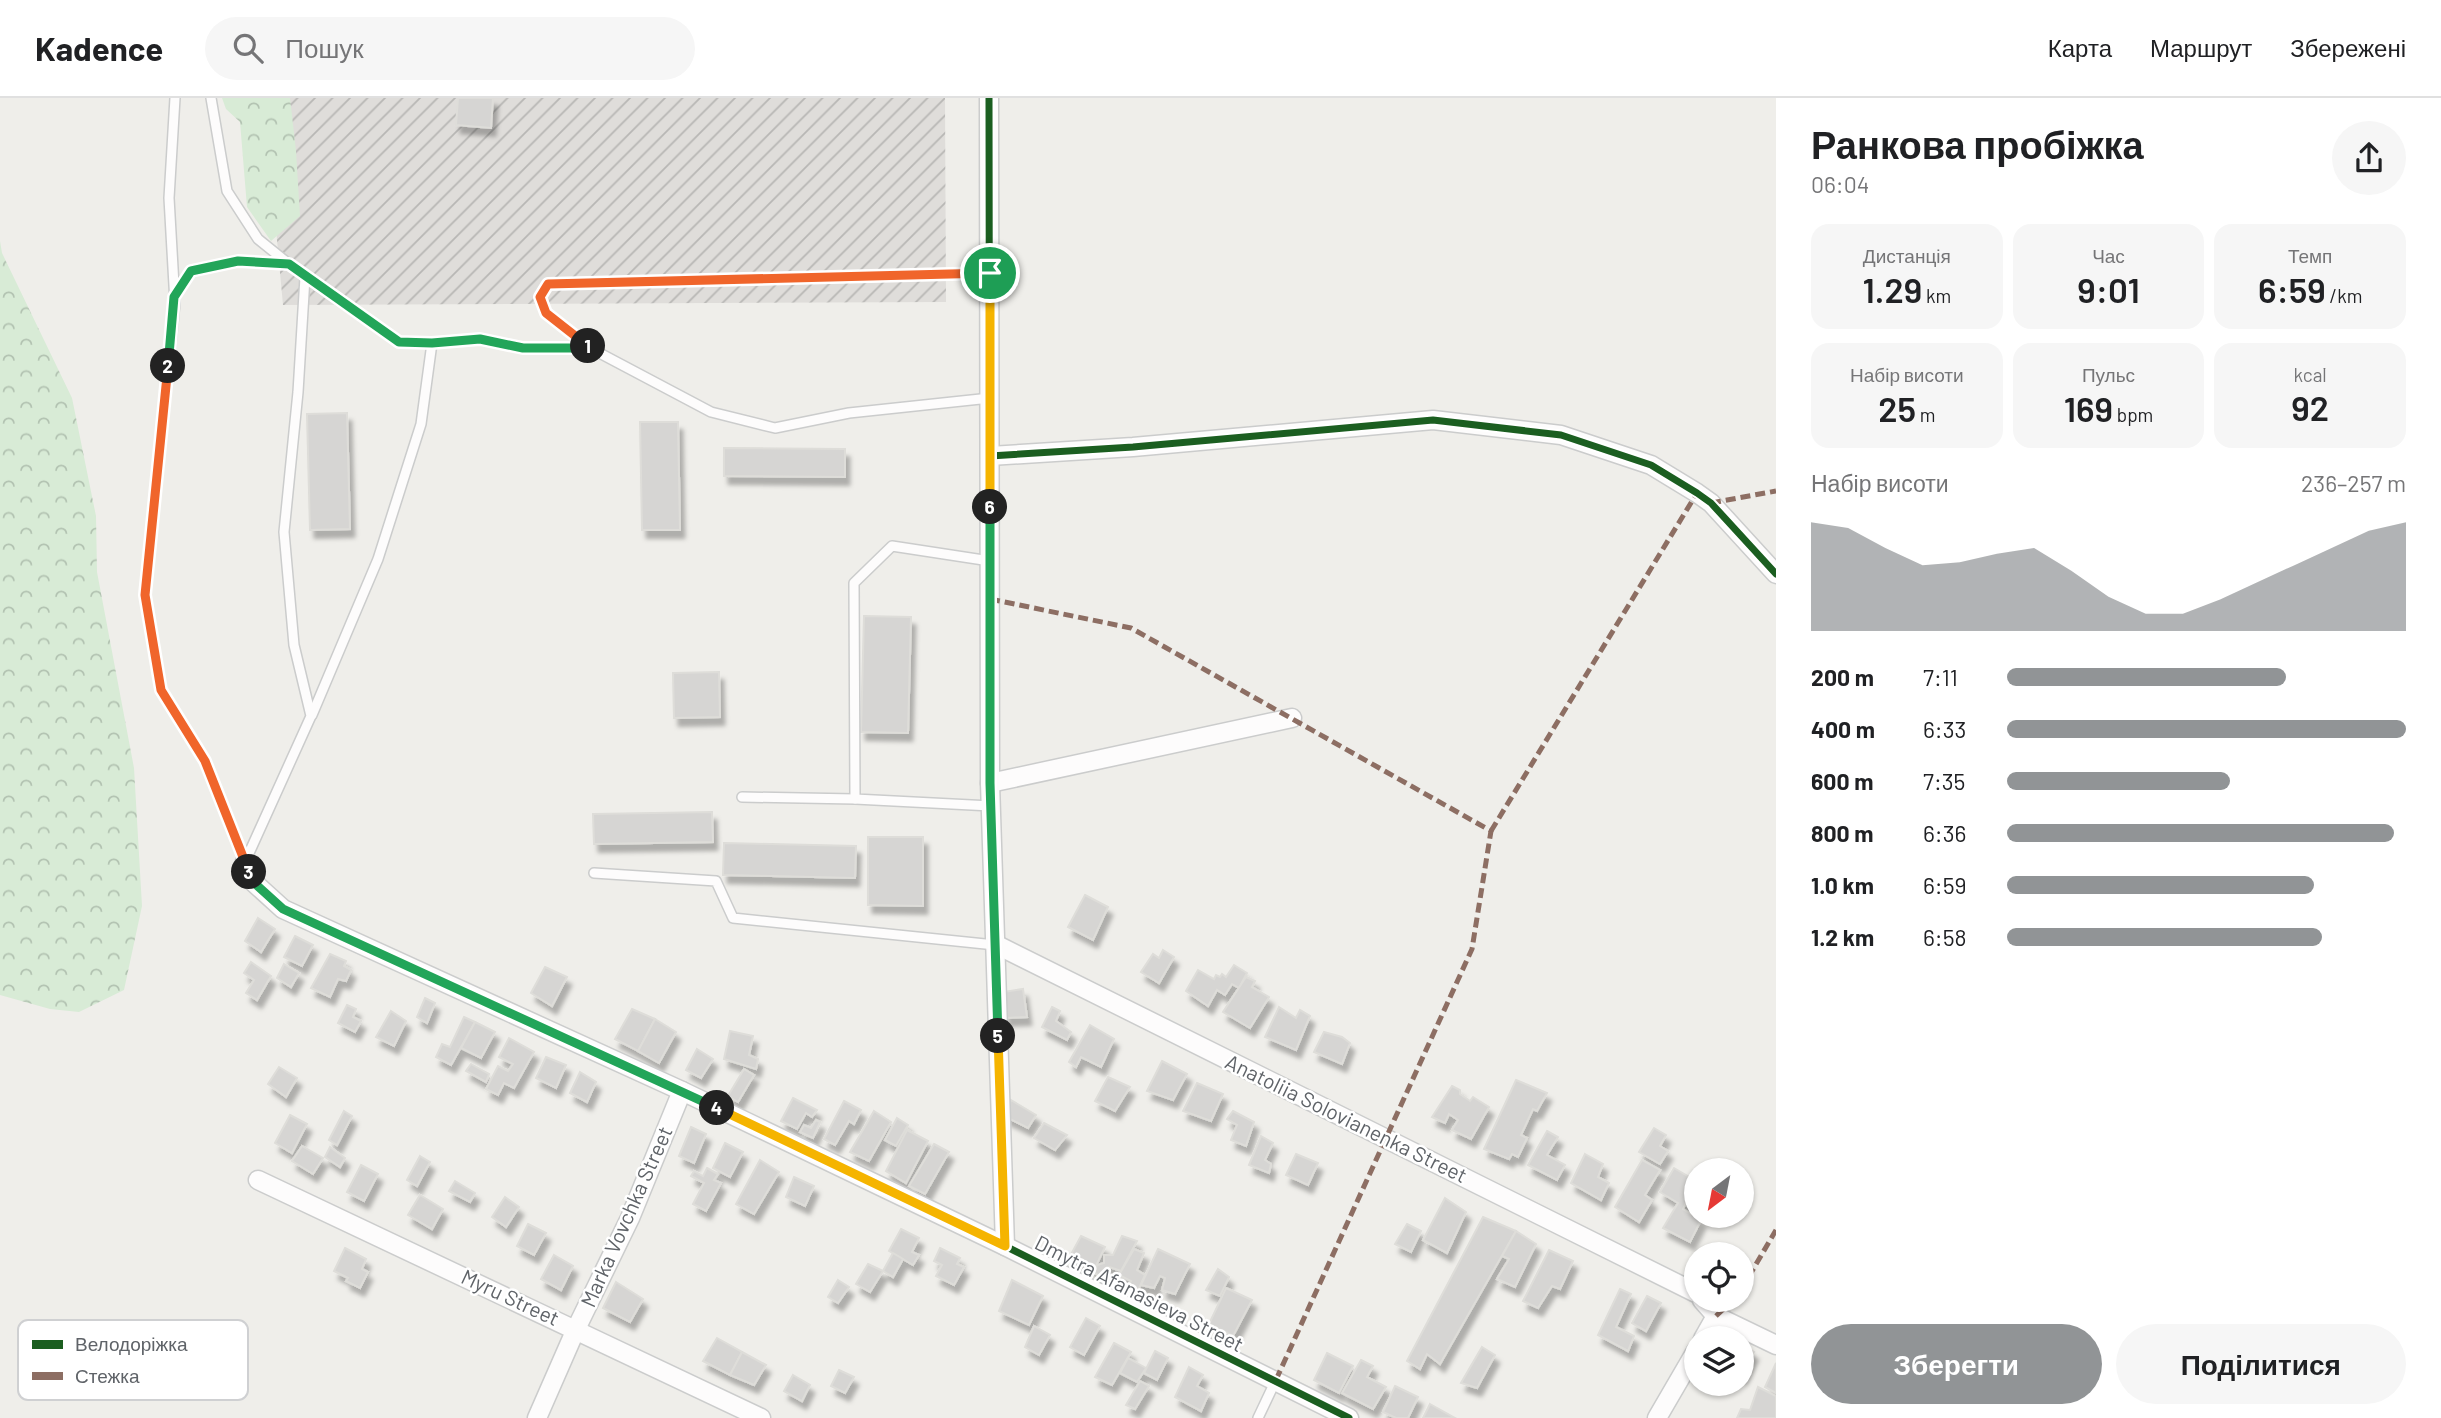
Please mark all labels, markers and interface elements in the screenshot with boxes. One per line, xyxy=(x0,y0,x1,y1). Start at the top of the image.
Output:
search box xyxy=(205,17,695,80)
text: Kadence xyxy=(35,28,163,68)
icon: search xyxy=(229,29,267,67)
text: Пошук xyxy=(285,32,364,63)
text: Карта xyxy=(2048,33,2112,62)
text: Маршрут xyxy=(2150,33,2252,62)
text: Збережені xyxy=(2290,33,2406,62)
text: Ранкова пробіжка xyxy=(1811,121,2144,167)
button: share xyxy=(2332,121,2406,195)
text: 06:04 xyxy=(1811,170,1869,198)
pin xyxy=(960,243,1020,303)
text: Дистанція xyxy=(1863,244,1951,267)
text: Час xyxy=(2092,244,2125,267)
text: Темп xyxy=(2288,244,2332,267)
icon: arrive xyxy=(971,254,1009,292)
text: 1.29 xyxy=(1862,268,1922,310)
text: 9:01 xyxy=(2077,268,2140,310)
text: 6:59 xyxy=(2258,268,2326,310)
text: km xyxy=(1922,284,1951,307)
text: /km xyxy=(2326,284,2362,307)
pin: 1 xyxy=(570,328,606,364)
text: 1 xyxy=(584,334,591,357)
pin: 2 xyxy=(150,348,186,384)
text: 2 xyxy=(162,354,173,377)
text: Набір висоти xyxy=(1850,363,1964,386)
text: Пульс xyxy=(2082,363,2135,386)
text: kcal xyxy=(2294,363,2327,386)
text: 92 xyxy=(2291,386,2329,428)
text: 25 xyxy=(1878,387,1916,429)
text: 169 xyxy=(2064,387,2113,429)
text: m xyxy=(1916,403,1936,426)
text: bpm xyxy=(2113,403,2153,426)
text: Набір висоти xyxy=(1811,469,1949,497)
text: 236–257 m xyxy=(2301,469,2406,497)
pin: 6 xyxy=(972,490,1007,524)
text: 6 xyxy=(984,495,995,518)
text: 200 m xyxy=(1811,663,1874,691)
text: 7:11 xyxy=(1923,663,1958,691)
text: 400 m xyxy=(1811,715,1875,743)
text: 6:33 xyxy=(1923,715,1966,743)
text: 600 m xyxy=(1811,767,1873,795)
text: 7:35 xyxy=(1923,767,1965,795)
text: 800 m xyxy=(1811,819,1873,847)
text: 6:36 xyxy=(1923,819,1966,847)
pin: 3 xyxy=(232,854,266,890)
text: 3 xyxy=(243,860,254,883)
text: 1.0 km xyxy=(1811,871,1874,899)
text: 6:59 xyxy=(1923,871,1966,899)
text: 1.2 km xyxy=(1811,923,1874,951)
text: 6:58 xyxy=(1923,923,1966,951)
pin: 5 xyxy=(981,1018,1016,1054)
text: 5 xyxy=(992,1024,1003,1047)
street label: Anatoliia Solovianenka Street xyxy=(1222,1048,1472,1187)
pin: 4 xyxy=(700,1090,734,1126)
text: 4 xyxy=(711,1096,722,1119)
street label: Marka Vovchka Street xyxy=(574,1122,677,1311)
north arrow xyxy=(1684,1158,1754,1228)
map controls xyxy=(1684,1158,1754,1396)
street label: Dmytra Afanasieva Street xyxy=(1031,1229,1248,1356)
button: locate xyxy=(1684,1242,1754,1312)
street label: Myru Street xyxy=(458,1263,564,1330)
legend xyxy=(18,1320,248,1400)
button: Зберегти xyxy=(1811,1324,2102,1404)
button: Поділитися xyxy=(2116,1324,2406,1404)
button: layers xyxy=(1684,1326,1754,1396)
text: Велодоріжка xyxy=(75,1332,188,1355)
text: Стежка xyxy=(75,1364,140,1387)

